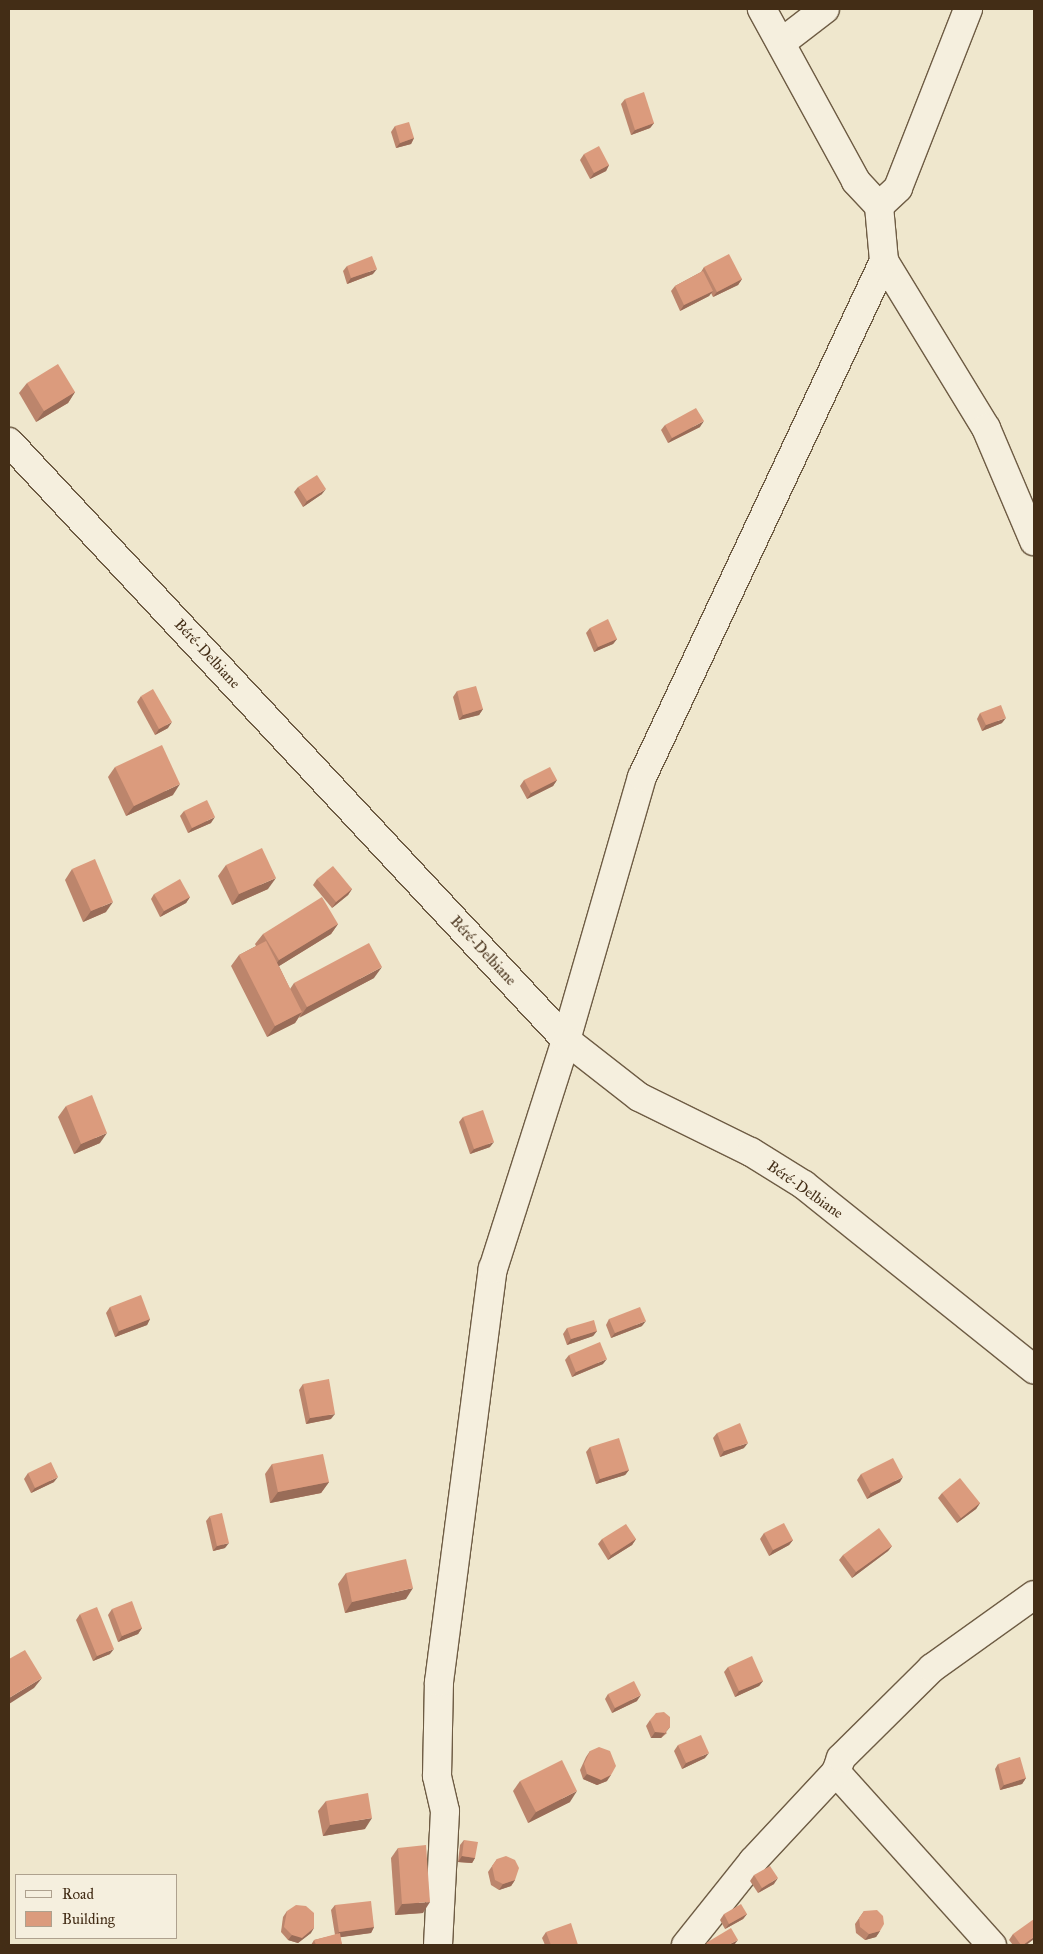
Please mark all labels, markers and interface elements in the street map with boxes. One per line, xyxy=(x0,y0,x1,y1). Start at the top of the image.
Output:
street label: Béré-Delbiane xyxy=(170,616,244,692)
street label: Béré-Delbiane xyxy=(446,913,520,989)
street label: Béré-Delbiane xyxy=(764,1157,846,1223)
legend xyxy=(15,1874,178,1939)
text: Road xyxy=(62,1885,94,1903)
text: Building xyxy=(62,1910,115,1928)

